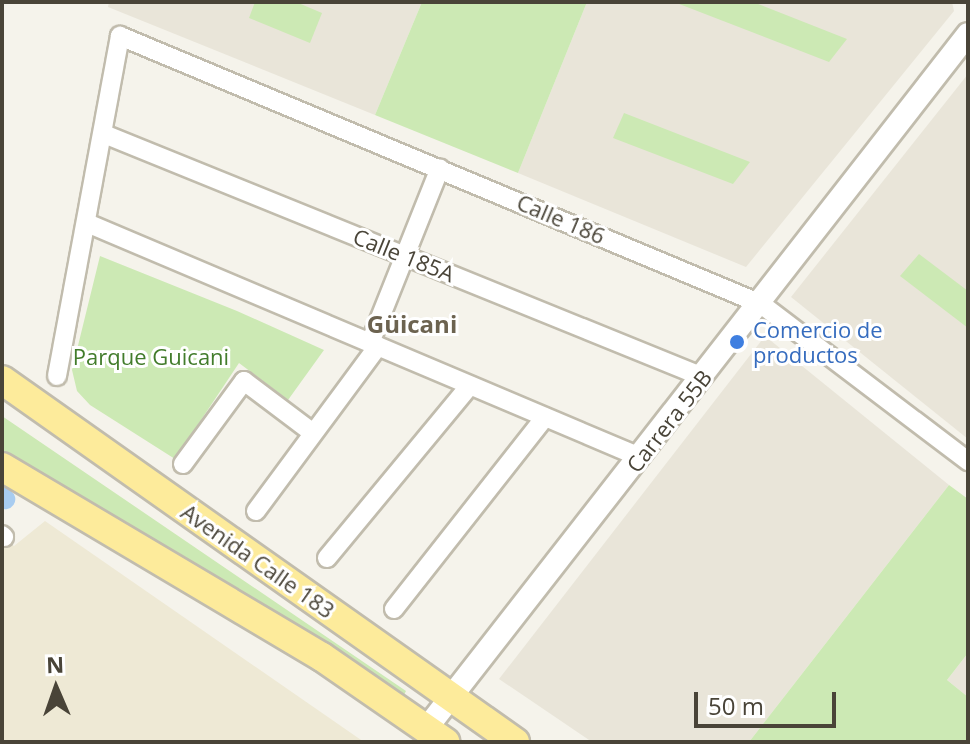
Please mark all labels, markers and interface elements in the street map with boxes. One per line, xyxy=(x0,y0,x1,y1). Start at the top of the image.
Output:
street label: Calle 186 xyxy=(513,189,609,249)
street label: Calle 185A xyxy=(349,223,459,287)
district label: Güicani xyxy=(367,310,457,338)
place label: Comercio de productos xyxy=(753,316,883,368)
marker: Comercio de productos xyxy=(728,333,746,351)
park label: Parque Guicani xyxy=(73,344,229,370)
street label: Carrera 55B xyxy=(621,365,717,477)
street label: Avenida Calle 183 xyxy=(176,498,340,624)
north arrow xyxy=(16,648,96,728)
text: N xyxy=(46,649,65,679)
scale bar xyxy=(698,676,840,726)
text: 50 m xyxy=(708,689,764,722)

